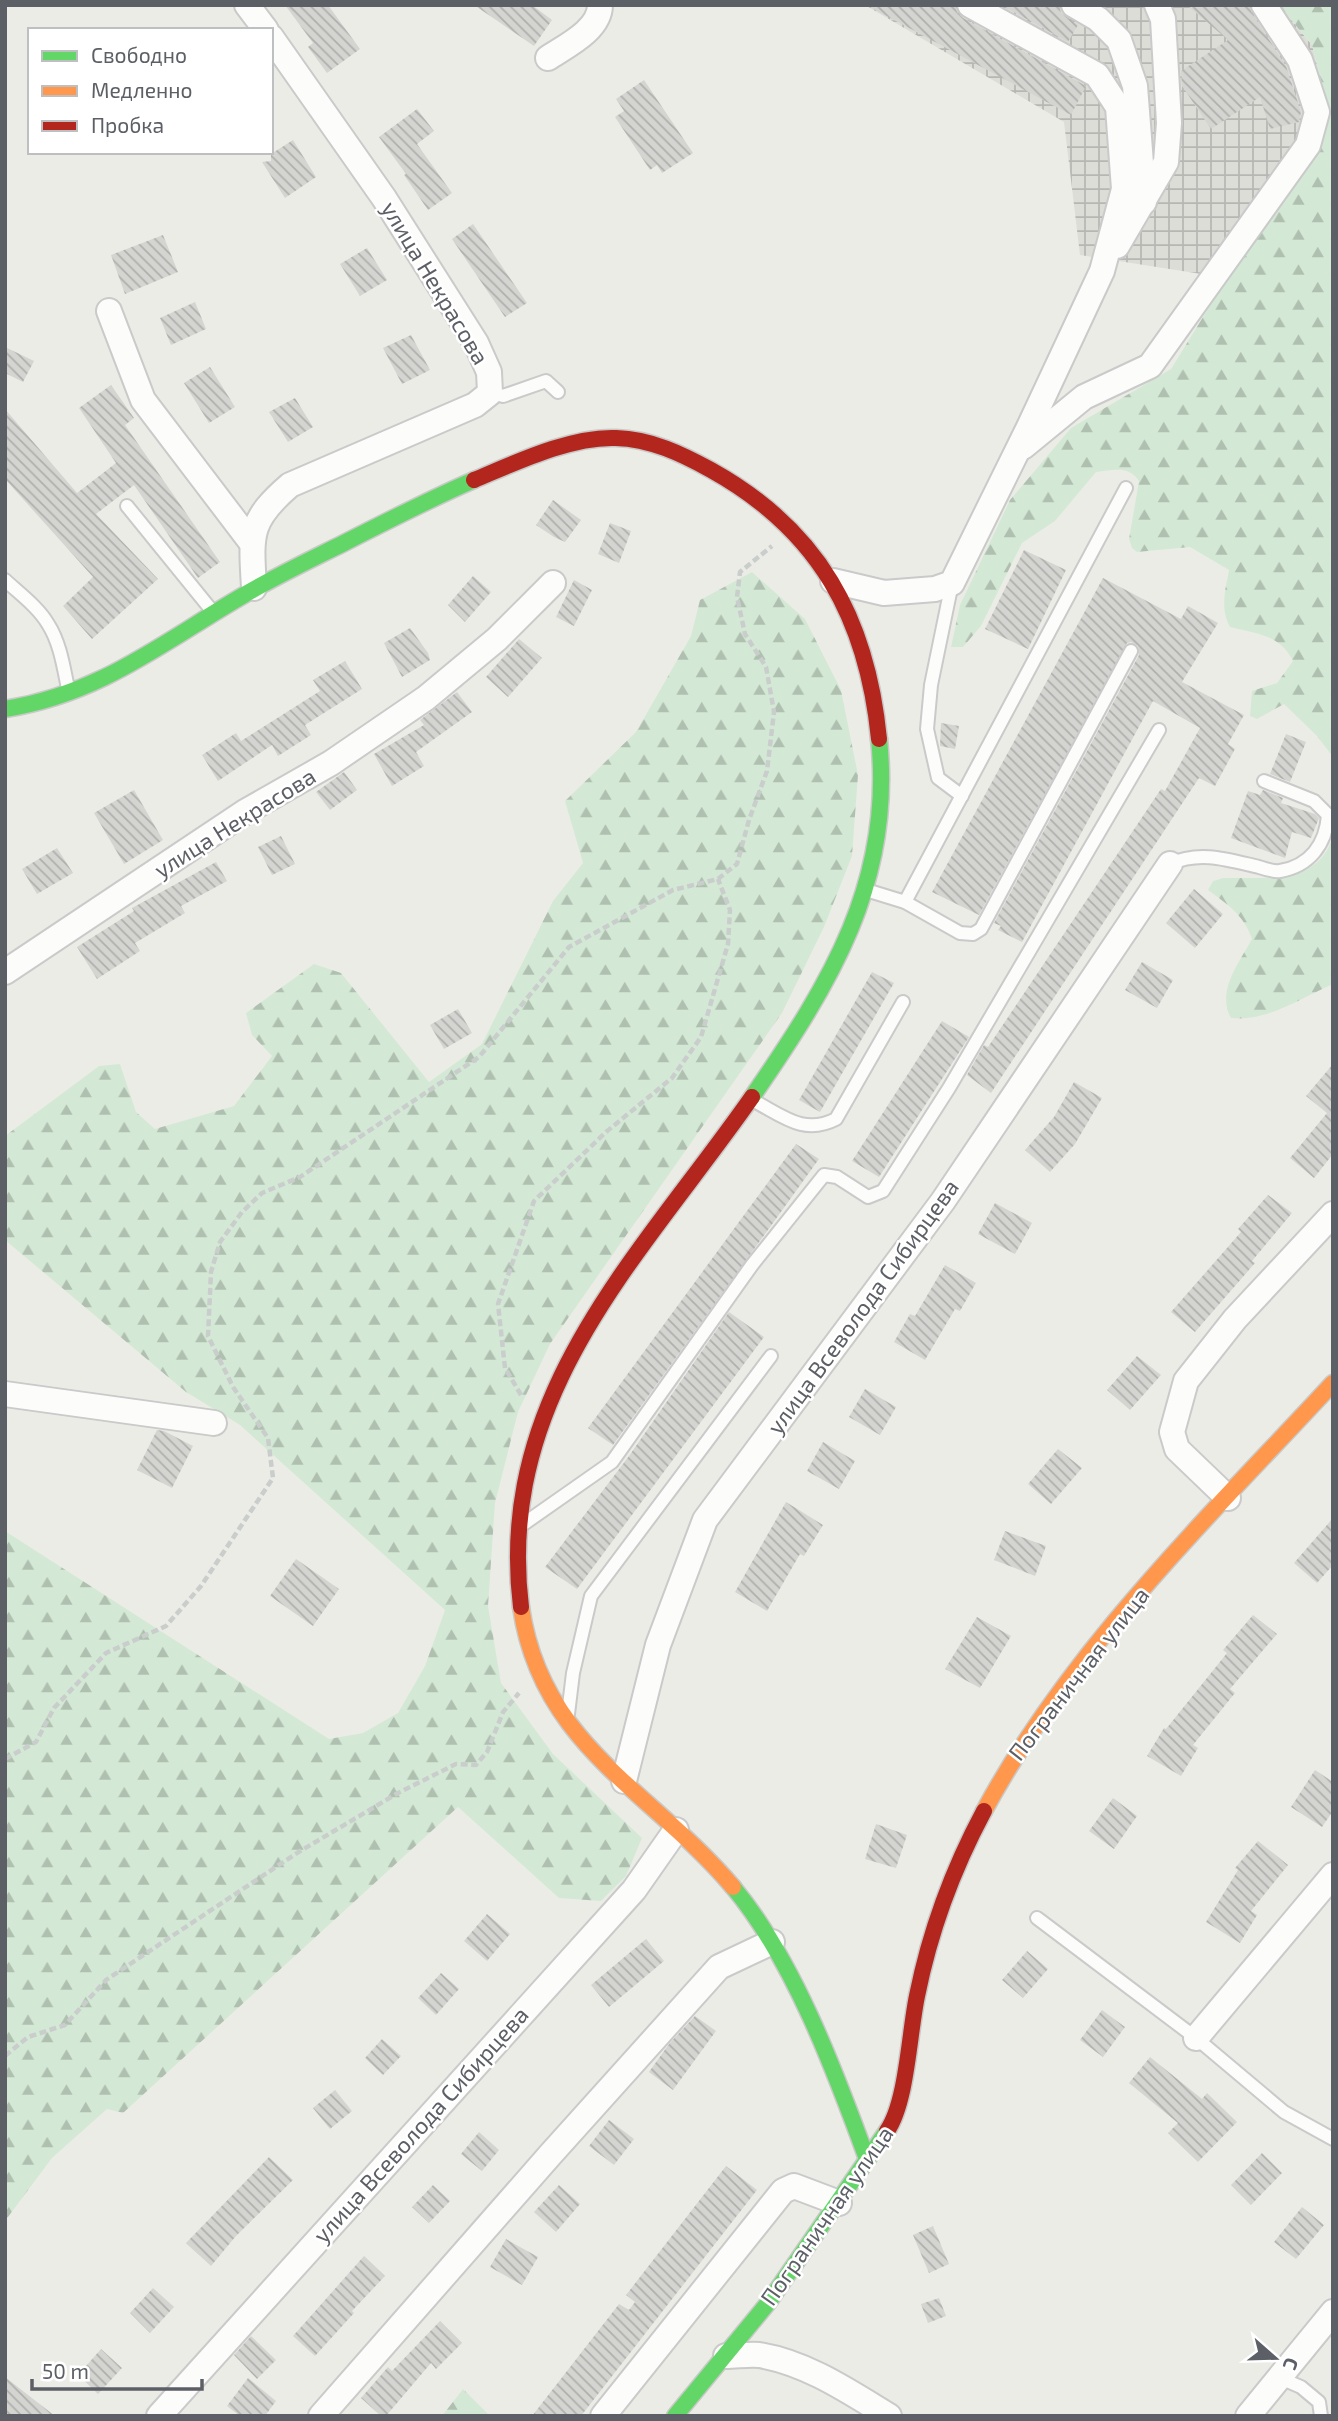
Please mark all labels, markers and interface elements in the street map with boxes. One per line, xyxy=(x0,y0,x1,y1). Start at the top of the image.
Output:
legend xyxy=(28,28,273,154)
text: Свободно xyxy=(91,42,187,67)
text: Медленно xyxy=(91,77,193,102)
text: Пробка xyxy=(91,112,164,137)
street label: улица Некрасова xyxy=(375,196,496,370)
street label: улица Некрасова xyxy=(148,761,321,884)
street label: улица Всеволода Сибирцева xyxy=(760,1174,965,1440)
street label: Пограничная улица xyxy=(1002,1581,1155,1766)
street label: улица Всеволода Сибирцева xyxy=(307,2000,534,2249)
street label: Пограничная улица xyxy=(754,2120,899,2311)
north arrow xyxy=(1240,2323,1310,2393)
scale bar xyxy=(32,2348,201,2392)
text: С xyxy=(1279,2355,1304,2373)
text: 50 m xyxy=(42,2358,89,2383)

